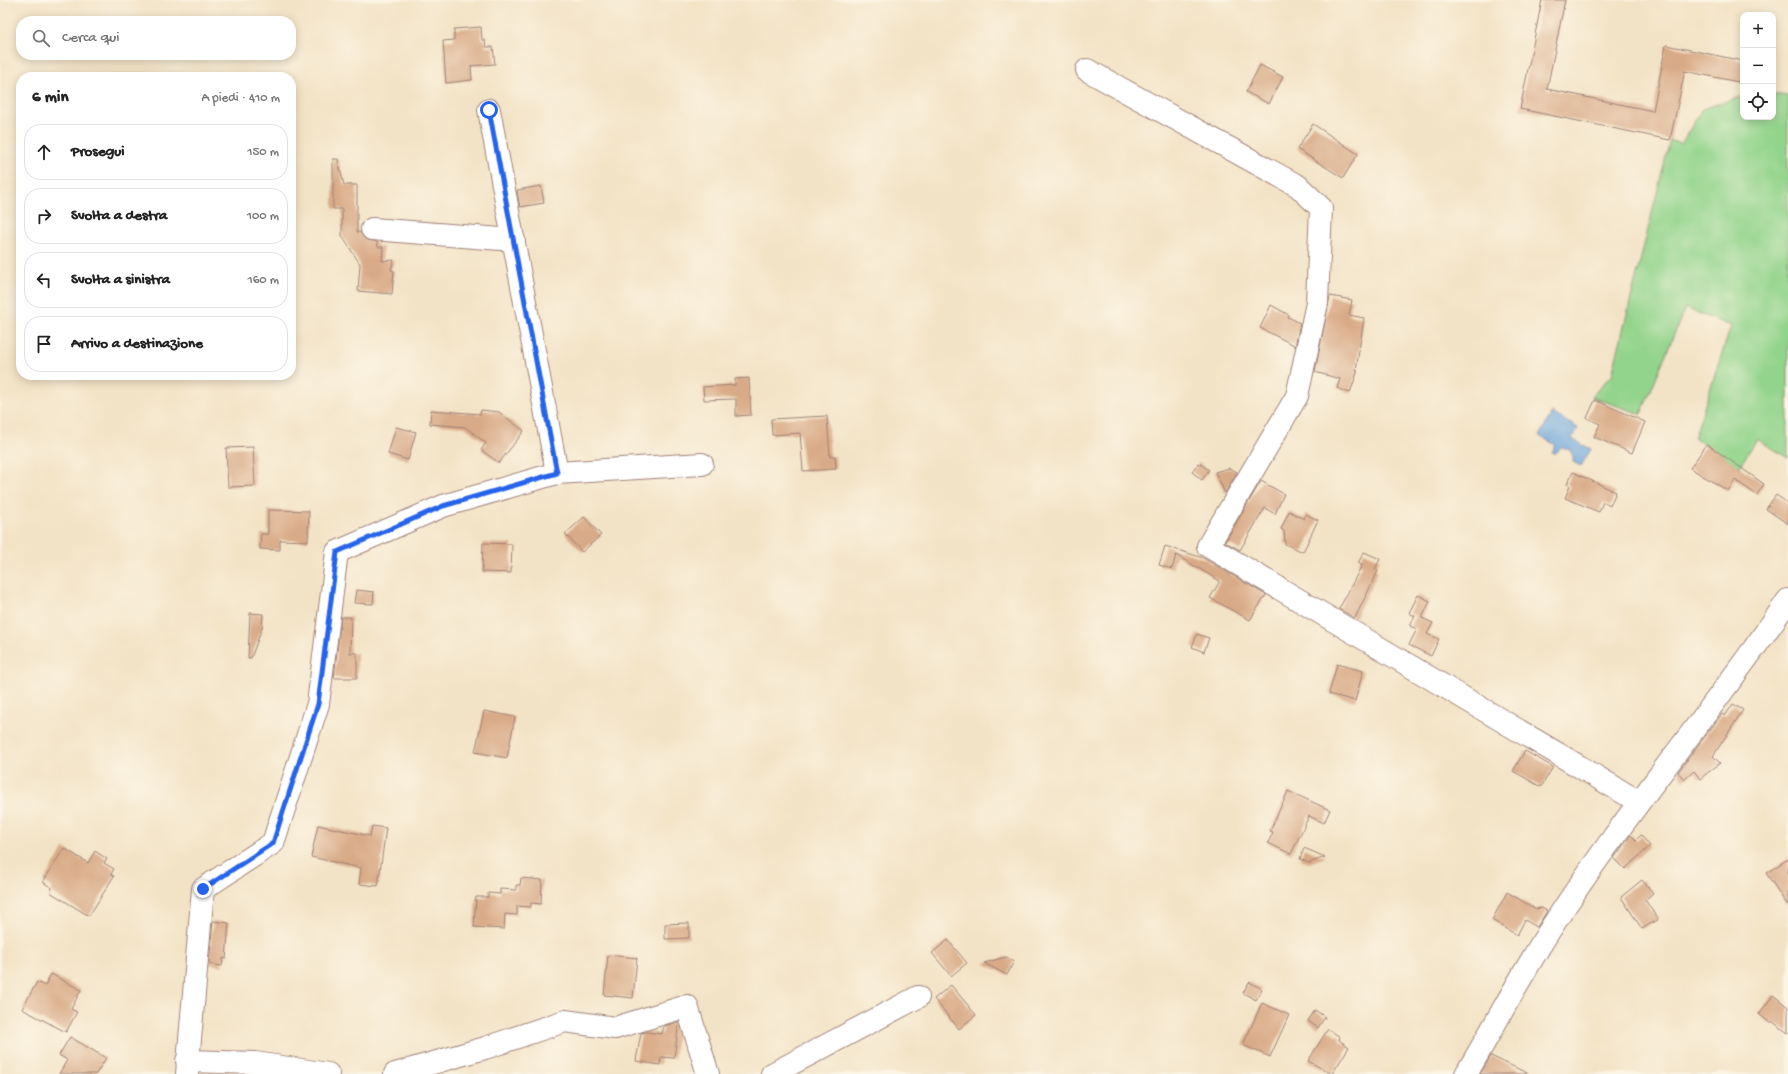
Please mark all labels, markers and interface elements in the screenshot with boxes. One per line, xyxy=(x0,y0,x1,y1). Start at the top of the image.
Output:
map controls xyxy=(1740,12,1776,120)
button: + xyxy=(1740,12,1776,48)
search box xyxy=(16,16,296,60)
icon: search xyxy=(30,27,52,49)
text: Cerca qui xyxy=(62,29,119,47)
button: − xyxy=(1740,48,1776,84)
button: locate xyxy=(1740,84,1776,120)
text: 6 min xyxy=(32,88,68,108)
text: A piedi · 410 m xyxy=(202,91,280,106)
route start xyxy=(480,101,498,119)
icon: ahead xyxy=(33,141,55,163)
text: Prosegui xyxy=(71,143,124,161)
text: 150 m xyxy=(247,145,279,160)
icon: right xyxy=(33,205,55,227)
text: Svolta a destra xyxy=(71,207,167,225)
text: 100 m xyxy=(247,209,279,224)
icon: left xyxy=(33,269,55,291)
text: Svolta a sinistra xyxy=(71,271,170,289)
text: 160 m xyxy=(247,273,279,288)
icon: arrive xyxy=(33,333,55,355)
text: Arrivo a destinazione xyxy=(71,335,203,353)
route end xyxy=(194,880,212,898)

